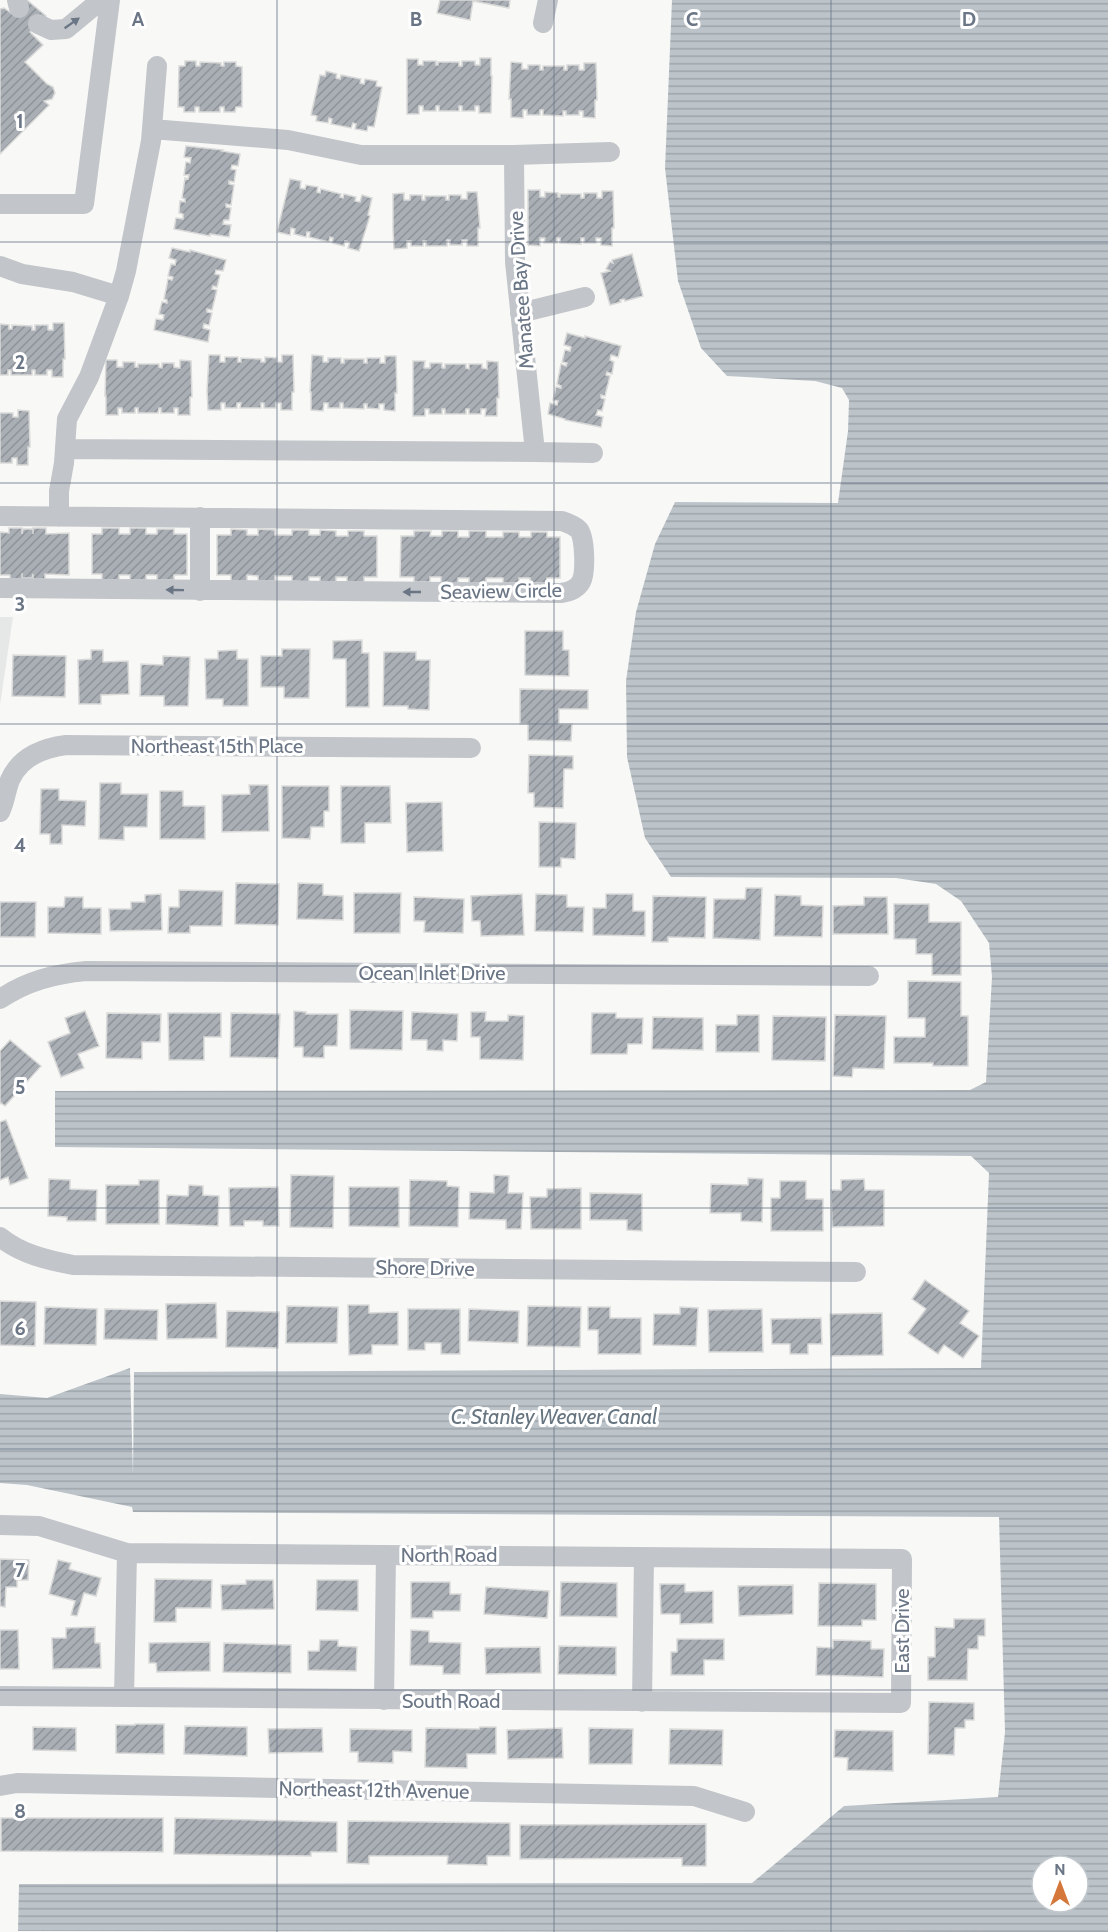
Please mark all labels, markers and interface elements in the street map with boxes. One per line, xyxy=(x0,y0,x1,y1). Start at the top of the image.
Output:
text: A xyxy=(132,7,145,31)
text: B xyxy=(410,7,422,31)
text: C xyxy=(686,7,698,31)
text: D xyxy=(962,7,976,31)
one-way arrow xyxy=(64,17,80,29)
text: 1 xyxy=(16,109,24,133)
street label: Manatee Bay Drive xyxy=(503,210,539,370)
text: 2 xyxy=(15,350,25,374)
street label: Seaview Circle xyxy=(440,578,562,604)
one-way arrow xyxy=(166,585,185,595)
one-way arrow xyxy=(403,587,422,597)
text: 3 xyxy=(15,592,25,616)
street label: Northeast 15th Place xyxy=(131,734,303,758)
text: 4 xyxy=(14,833,26,857)
street label: Ocean Inlet Drive xyxy=(359,961,505,985)
text: 5 xyxy=(15,1075,25,1099)
street label: Shore Drive xyxy=(375,1255,475,1281)
text: 6 xyxy=(14,1316,26,1340)
water label: C. Stanley Weaver Canal xyxy=(451,1404,657,1429)
street label: North Road xyxy=(401,1543,497,1567)
text: 7 xyxy=(15,1558,26,1582)
street label: East Drive xyxy=(890,1588,914,1674)
street label: South Road xyxy=(402,1689,500,1713)
street label: Northeast 12th Avenue xyxy=(279,1776,469,1804)
text: 8 xyxy=(14,1799,26,1823)
north arrow xyxy=(1030,1854,1090,1914)
text: N xyxy=(1054,1860,1066,1879)

